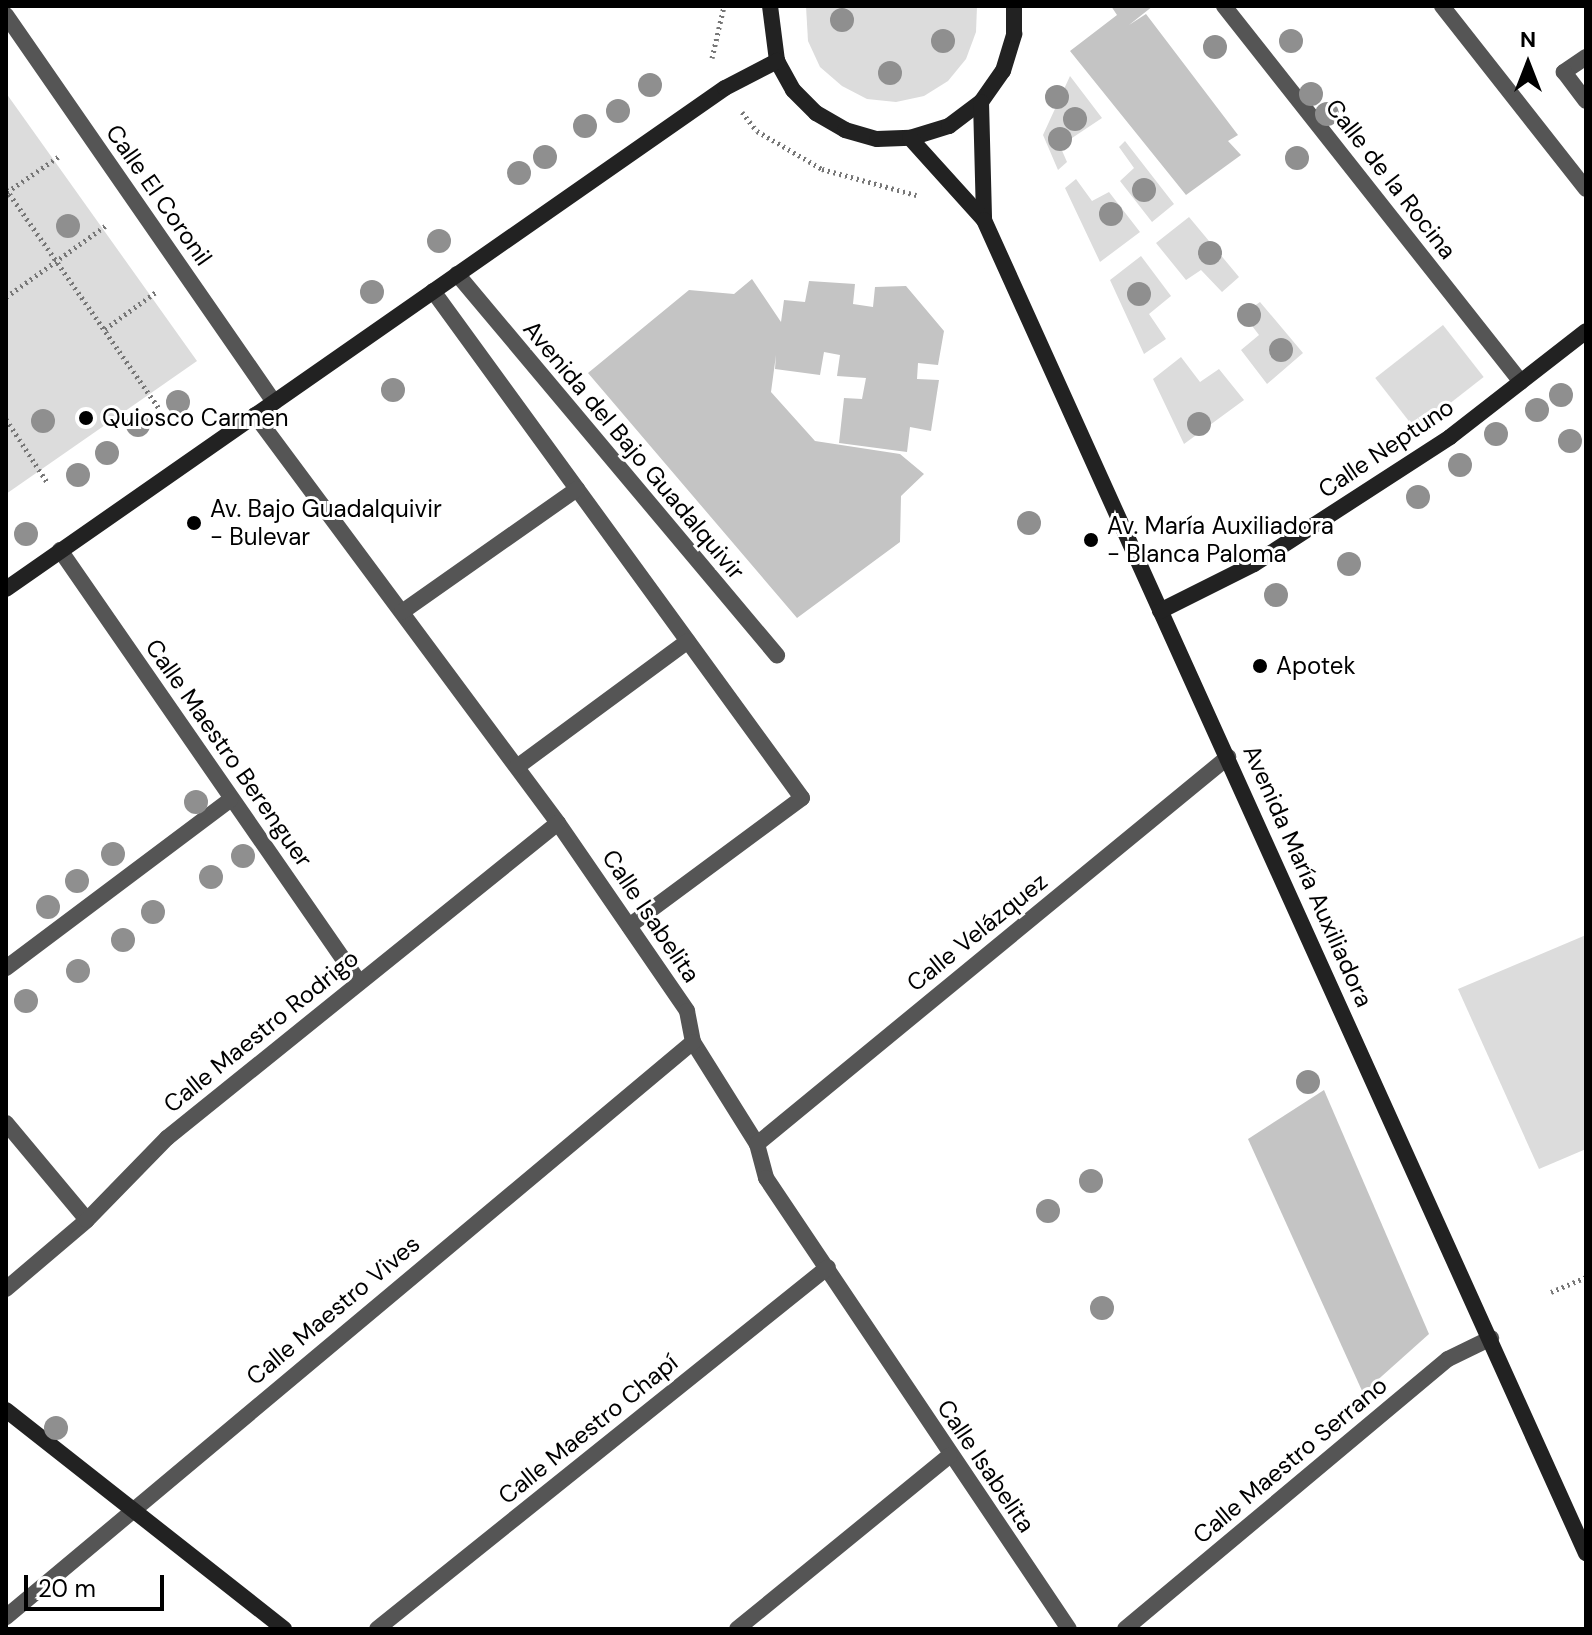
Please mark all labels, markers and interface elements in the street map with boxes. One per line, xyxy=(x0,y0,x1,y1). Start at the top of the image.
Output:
north arrow xyxy=(1488,24,1568,104)
text: N xyxy=(1520,25,1536,54)
street label: Calle de la Rocina xyxy=(1320,93,1462,265)
street label: Calle El Coronil xyxy=(100,119,218,271)
street label: Avenida del Bajo Guadalquivir xyxy=(517,315,751,585)
street label: Calle Neptuno xyxy=(1313,392,1459,504)
place label: Quiosco Carmen xyxy=(102,404,289,432)
marker: Quiosco Carmen xyxy=(77,409,95,427)
place label: Av. Bajo Guadalquivir - Bulevar xyxy=(210,495,442,551)
place label: Av. María Auxiliadora - Blanca Paloma xyxy=(1107,512,1334,568)
marker: Av. Bajo Guadalquivir - Bulevar xyxy=(185,514,203,532)
marker: Av. María Auxiliadora - Blanca Paloma xyxy=(1082,531,1100,549)
street label: Calle Maestro Berenguer xyxy=(139,634,319,872)
place label: Apotek xyxy=(1276,652,1356,680)
marker: Apotek xyxy=(1251,657,1269,675)
street label: Avenida María Auxiliadora xyxy=(1237,741,1379,1011)
street label: Calle Isabelita xyxy=(596,844,706,988)
street label: Calle Velázquez xyxy=(901,867,1053,997)
street label: Calle Maestro Rodrigo xyxy=(158,944,364,1118)
street label: Calle Maestro Vives xyxy=(240,1229,426,1391)
street label: Calle Maestro Chapí xyxy=(493,1348,683,1510)
street label: Calle Maestro Serrano xyxy=(1187,1370,1393,1550)
street label: Calle Isabelita xyxy=(931,1394,1041,1538)
scale bar xyxy=(28,1559,168,1609)
text: 20 m xyxy=(38,1573,96,1604)

